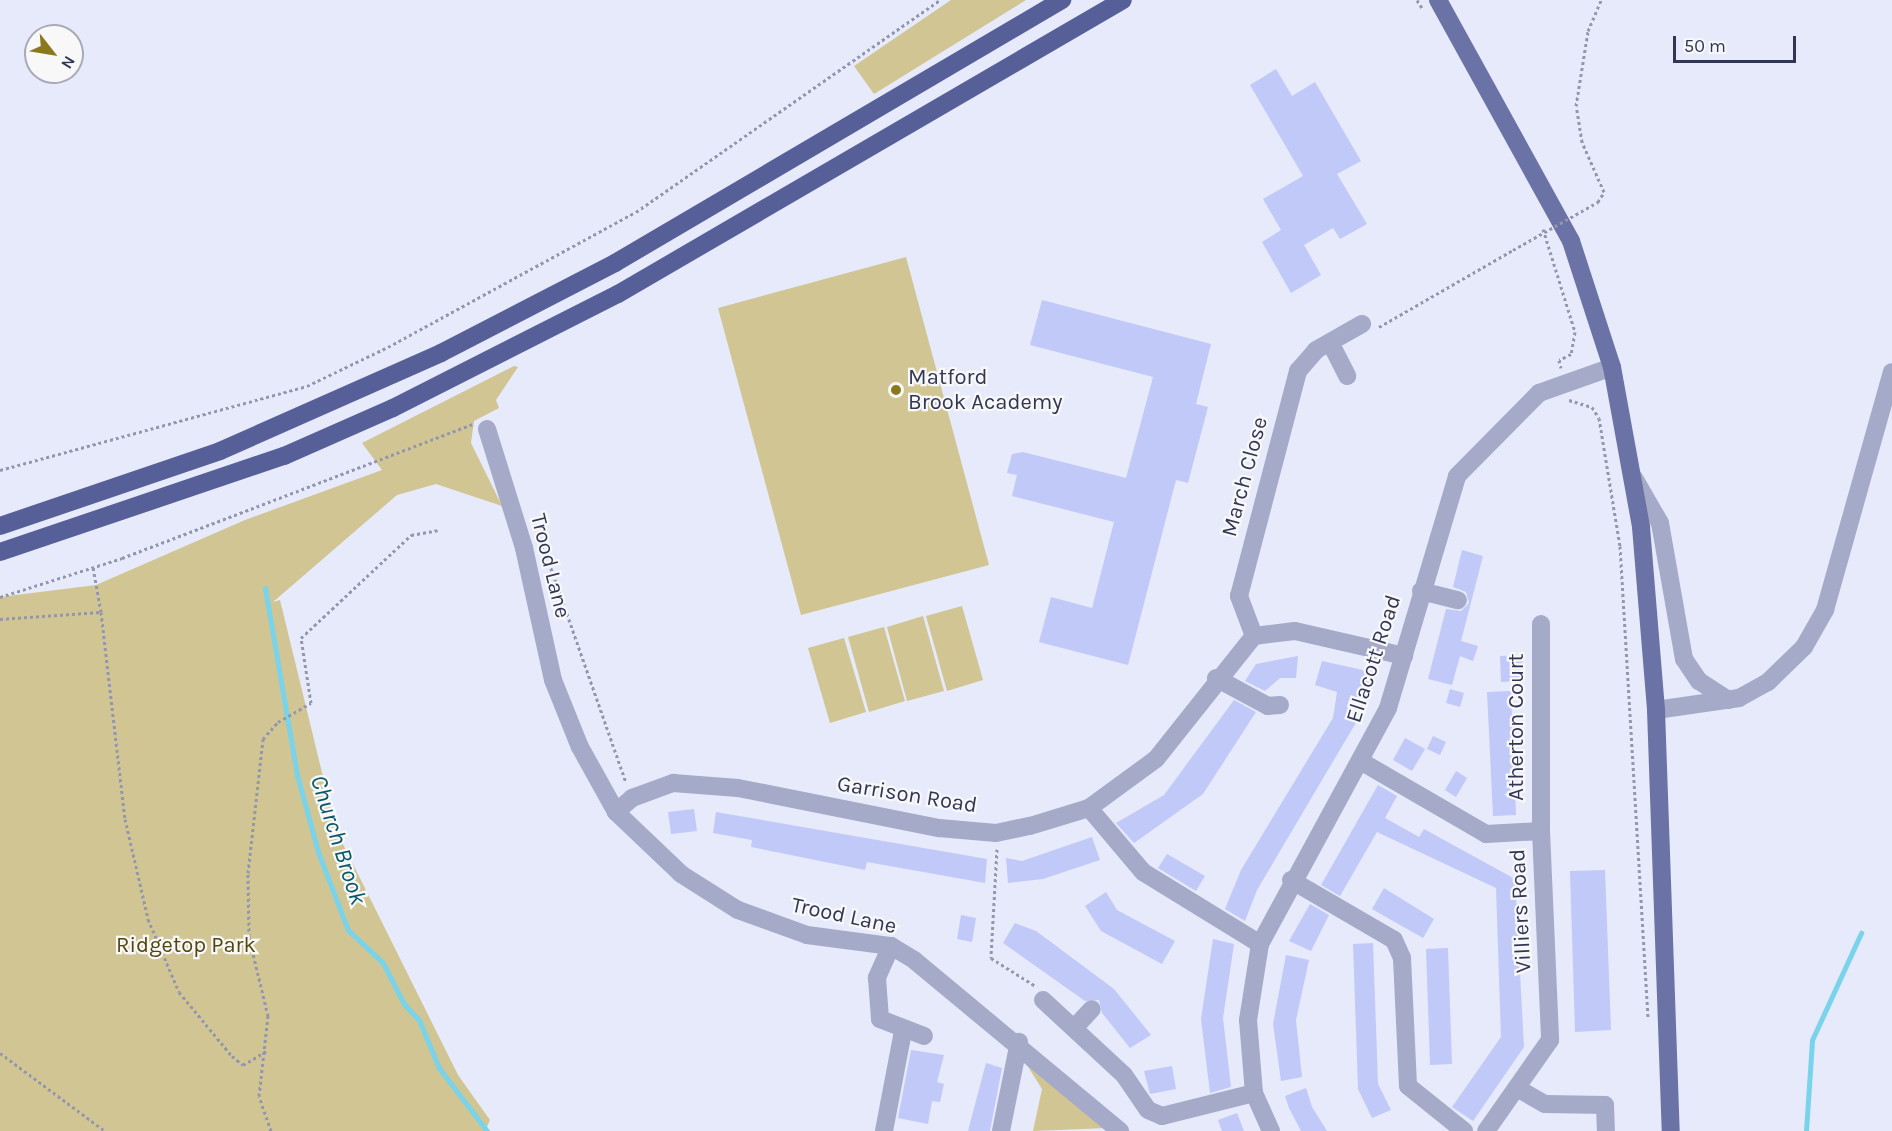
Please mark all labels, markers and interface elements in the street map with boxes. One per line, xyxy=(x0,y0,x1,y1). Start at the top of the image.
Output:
north arrow xyxy=(24,24,84,84)
scale bar xyxy=(1676,24,1799,62)
text: 50 m xyxy=(1684,35,1726,57)
text: N xyxy=(57,53,79,72)
place label: Matford Brook Academy xyxy=(908,364,1063,416)
marker: Matford Brook Academy xyxy=(889,383,903,397)
street label: March Close xyxy=(1216,414,1274,540)
street label: Trood Lane xyxy=(524,511,576,621)
street label: Ellacott Road xyxy=(1341,592,1407,726)
street label: Atherton Court xyxy=(1504,653,1530,801)
street label: Garrison Road xyxy=(835,771,979,819)
water label: Church Brook xyxy=(304,772,372,908)
street label: Villiers Road xyxy=(1505,848,1537,974)
street label: Trood Lane xyxy=(789,892,899,940)
park label: Ridgetop Park xyxy=(116,933,256,959)

